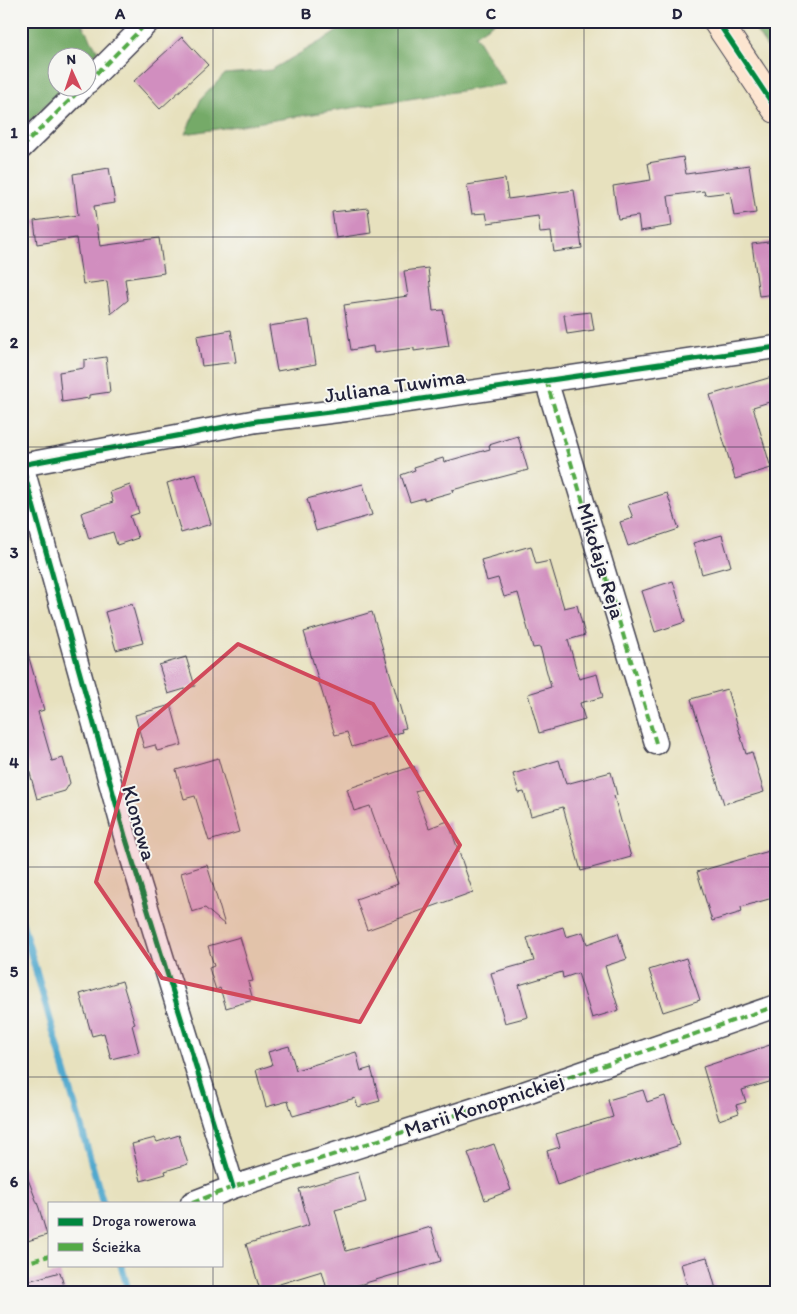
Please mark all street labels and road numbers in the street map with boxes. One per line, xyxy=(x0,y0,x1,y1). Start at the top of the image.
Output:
street label: Juliana Tuwima xyxy=(323,363,467,408)
street label: Mikołaja Reja xyxy=(572,500,631,622)
street label: Klonowa xyxy=(117,782,162,863)
street label: Marii Konopnickiej xyxy=(401,1067,567,1142)

